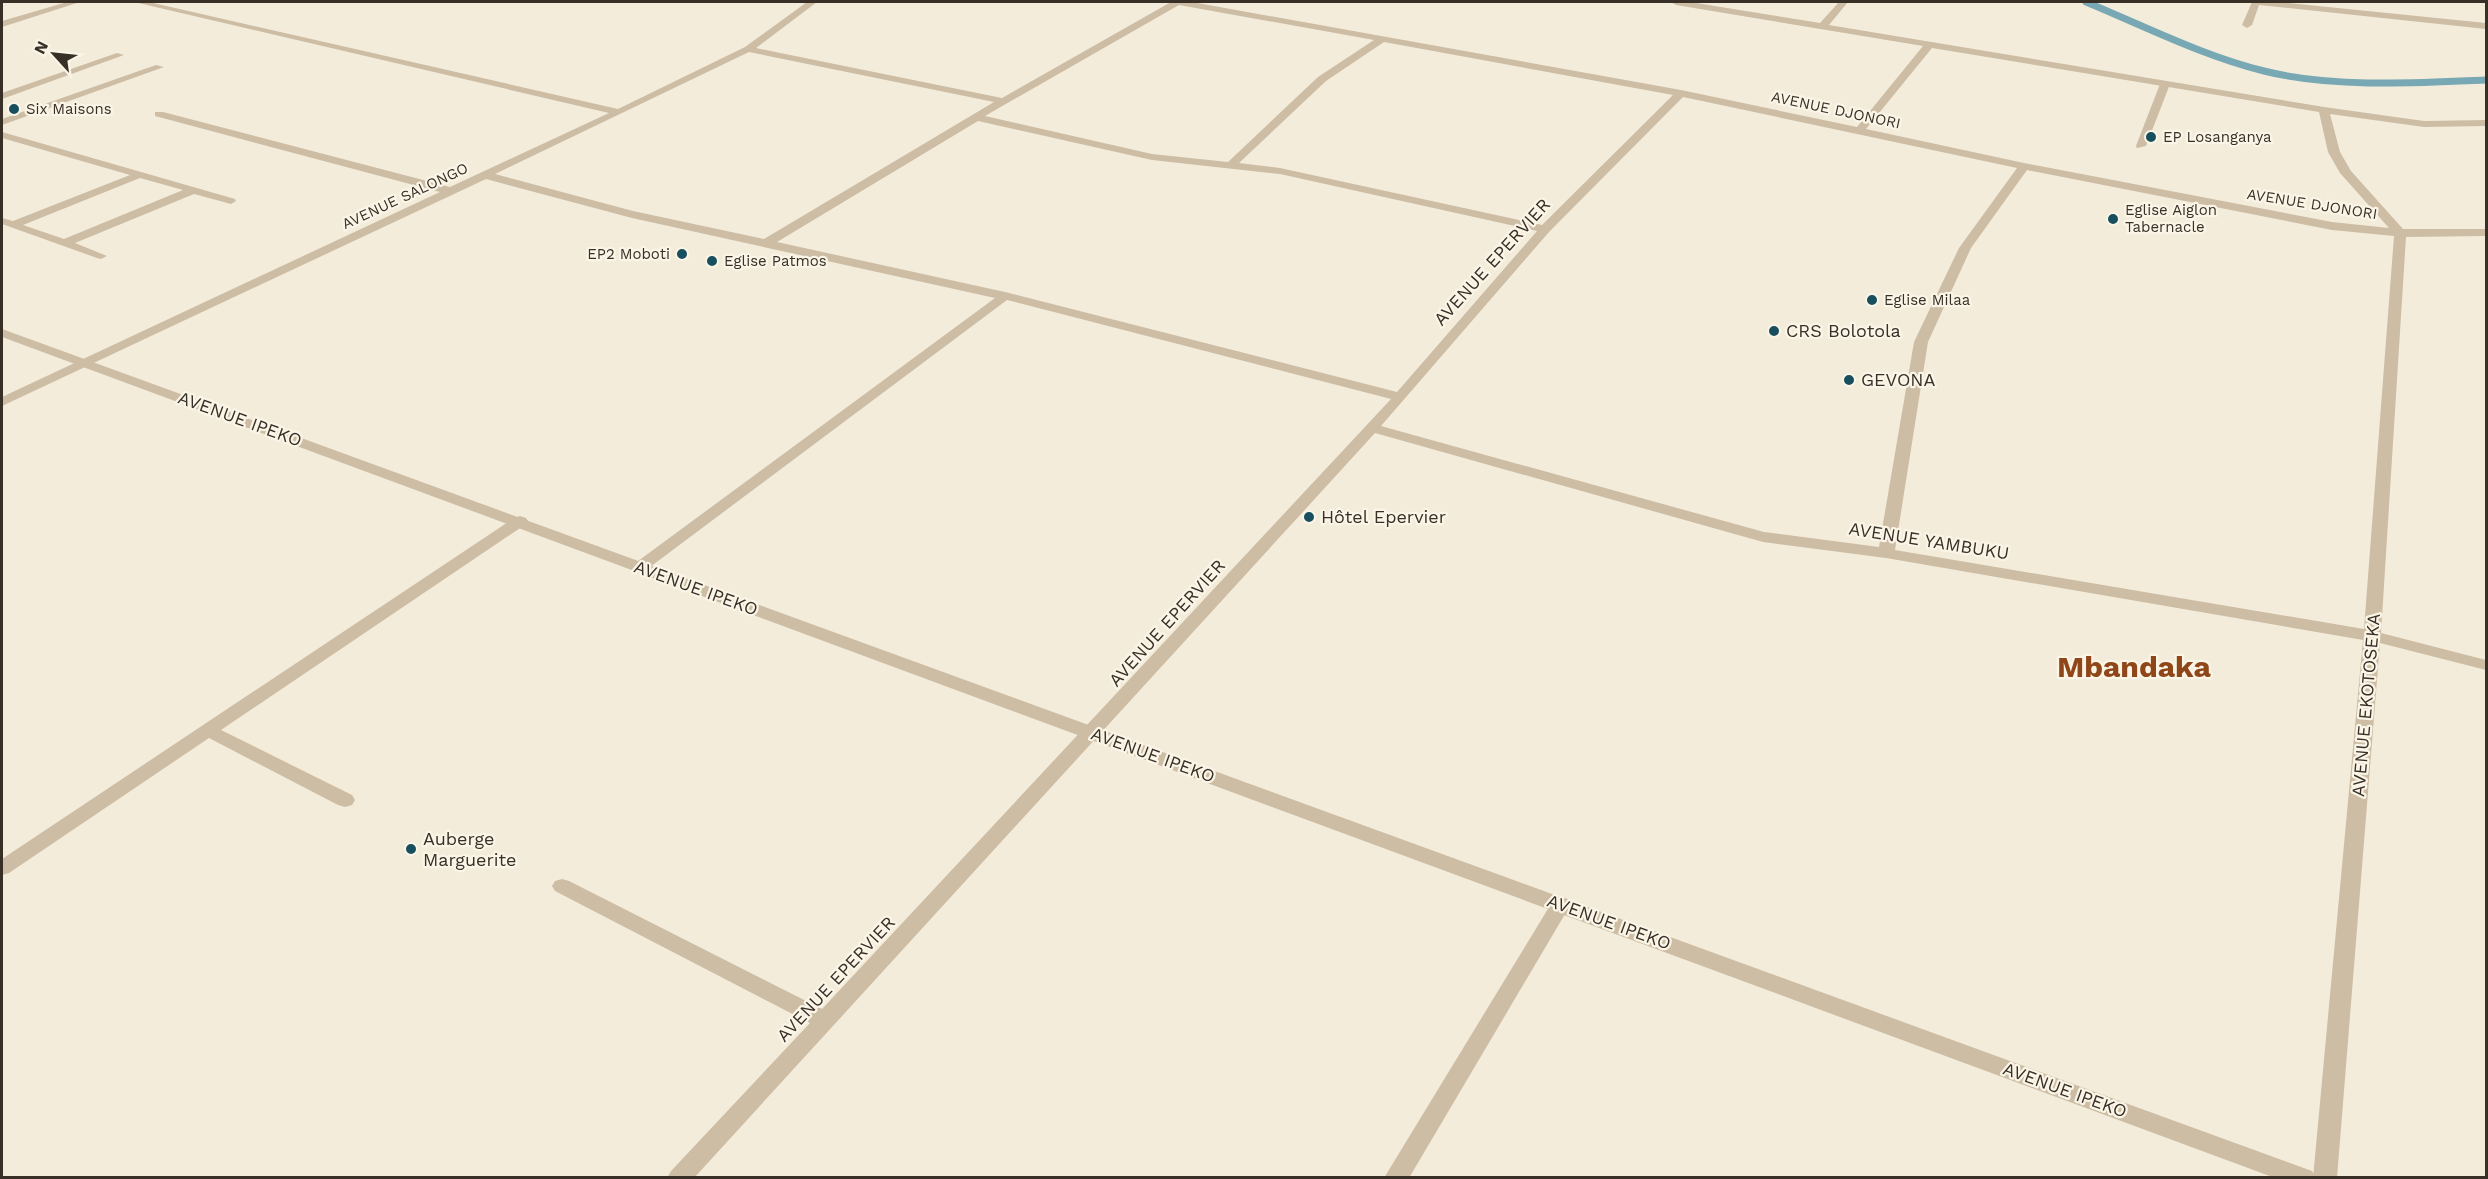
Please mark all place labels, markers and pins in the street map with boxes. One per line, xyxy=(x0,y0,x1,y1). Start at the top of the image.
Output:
place label: Six Maisons xyxy=(26,100,112,118)
marker: Six Maisons xyxy=(7,102,21,116)
place label: EP Losanganya xyxy=(2163,128,2272,146)
marker: EP Losanganya xyxy=(2144,130,2158,144)
place label: Eglise Aiglon Tabernacle xyxy=(2125,201,2217,236)
marker: Eglise Aiglon Tabernacle xyxy=(2106,212,2120,226)
place label: EP2 Moboti xyxy=(587,245,670,263)
marker: EP2 Moboti xyxy=(675,247,689,261)
place label: Eglise Patmos xyxy=(724,252,827,270)
marker: Eglise Patmos xyxy=(705,254,719,268)
place label: Eglise Milaa xyxy=(1884,291,1971,309)
marker: Eglise Milaa xyxy=(1865,293,1879,307)
place label: CRS Bolotola xyxy=(1786,320,1901,341)
marker: CRS Bolotola xyxy=(1767,324,1781,338)
place label: GEVONA xyxy=(1861,369,1936,390)
marker: GEVONA xyxy=(1842,373,1856,387)
place label: Hôtel Epervier xyxy=(1321,506,1446,527)
marker: Hôtel Epervier xyxy=(1302,510,1316,524)
place label: Auberge Marguerite xyxy=(423,828,516,870)
marker: Auberge Marguerite xyxy=(404,842,418,856)

